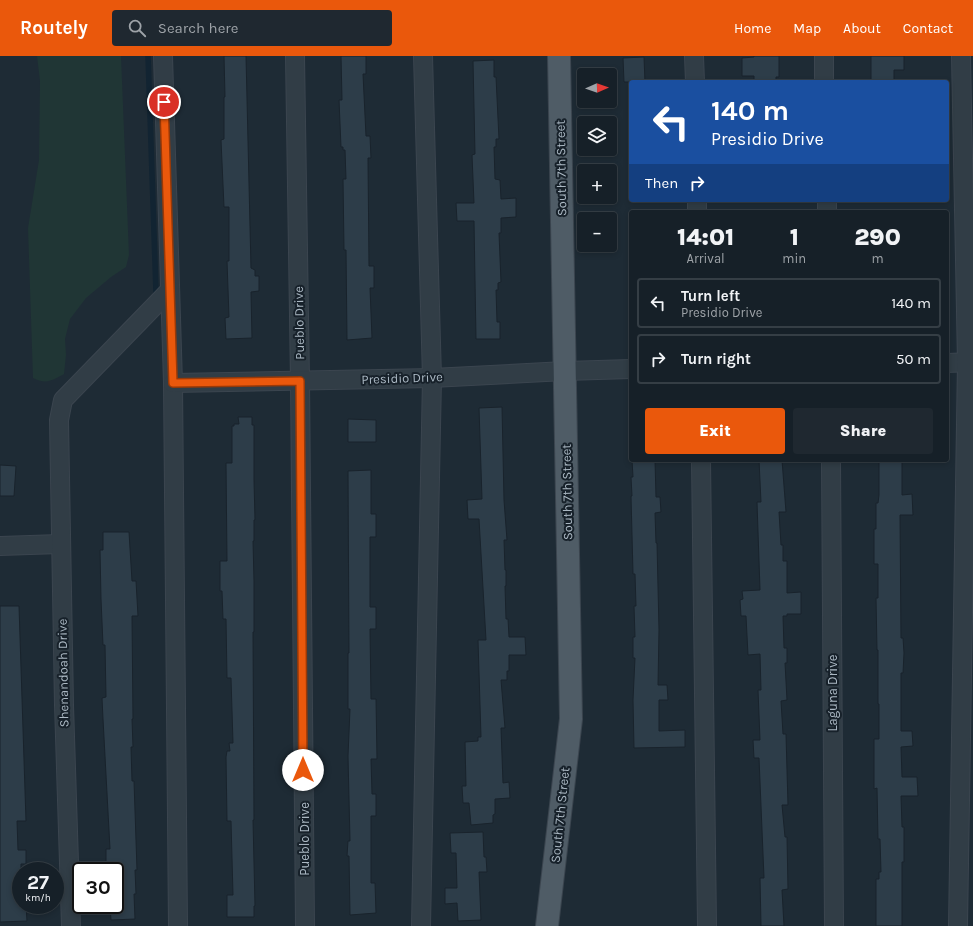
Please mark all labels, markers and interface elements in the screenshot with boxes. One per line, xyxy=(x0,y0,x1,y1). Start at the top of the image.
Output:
search box xyxy=(112,10,392,46)
text: Routely xyxy=(20,17,88,39)
icon: search xyxy=(126,17,148,39)
text: Search here xyxy=(158,19,239,37)
text: Home xyxy=(734,20,771,37)
text: Map xyxy=(793,20,821,37)
text: About xyxy=(843,20,881,37)
text: Contact xyxy=(903,20,953,37)
north arrow xyxy=(577,68,617,108)
map controls xyxy=(577,68,617,252)
pin xyxy=(147,85,181,119)
icon: arrive xyxy=(153,91,175,113)
text: 140 m xyxy=(711,94,789,127)
icon: left xyxy=(645,96,697,148)
button: layers xyxy=(577,116,617,156)
street label: South 7th Street xyxy=(553,120,569,216)
text: Presidio Drive xyxy=(711,128,824,150)
button: + xyxy=(577,164,617,204)
icon: right xyxy=(686,172,708,194)
text: Then xyxy=(645,174,678,192)
button: − xyxy=(577,212,617,252)
text: 14:01 xyxy=(677,223,734,251)
text: 1 xyxy=(790,223,799,251)
text: 290 xyxy=(854,223,901,251)
text: Arrival xyxy=(687,251,725,266)
text: min xyxy=(782,251,806,266)
text: m xyxy=(871,251,884,266)
street label: Pueblo Drive xyxy=(291,286,307,360)
text: Turn left xyxy=(681,287,740,305)
icon: left xyxy=(647,292,669,314)
text: 140 m xyxy=(891,294,931,312)
text: Presidio Drive xyxy=(681,305,762,320)
icon: right xyxy=(647,348,669,370)
text: Turn right xyxy=(681,350,751,368)
text: 50 m xyxy=(896,350,931,368)
street label: Presidio Drive xyxy=(361,369,443,387)
button: Exit xyxy=(645,408,785,454)
button: Share xyxy=(793,408,933,454)
street label: South 7th Street xyxy=(559,444,575,540)
street label: Shenandoah Drive xyxy=(55,618,71,727)
street label: Laguna Drive xyxy=(825,654,840,731)
position arrow xyxy=(282,749,324,791)
street label: South 7th Street xyxy=(548,766,573,864)
street label: Pueblo Drive xyxy=(297,802,312,876)
speed limit sign: 30 xyxy=(72,862,124,914)
text: 27 xyxy=(27,871,49,894)
text: km/h xyxy=(25,892,51,904)

